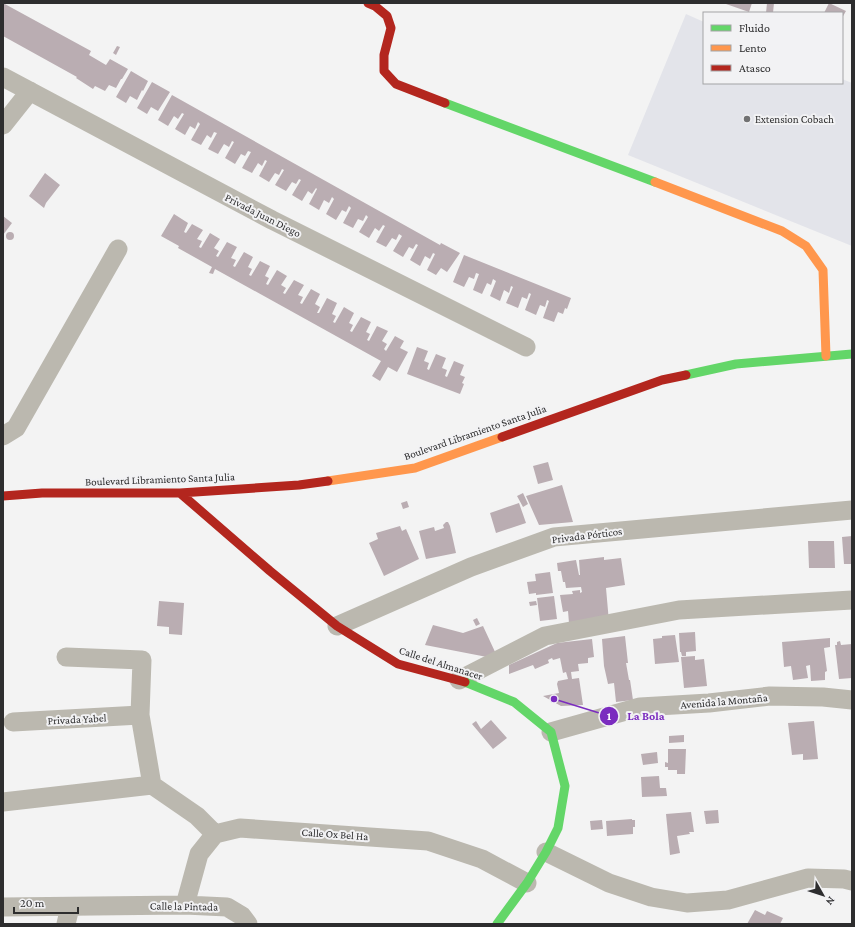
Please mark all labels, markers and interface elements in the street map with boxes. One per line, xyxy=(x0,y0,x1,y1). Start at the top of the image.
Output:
legend xyxy=(703,12,843,84)
text: Fluido xyxy=(739,21,770,35)
text: Lento xyxy=(739,41,767,55)
text: Atasco xyxy=(739,61,771,75)
place label: Extension Cobach xyxy=(755,113,834,125)
marker: Extension Cobach xyxy=(742,114,752,124)
street label: Privada Juan Diego xyxy=(223,191,303,240)
street label: Boulevard Libramiento Santa Julia xyxy=(402,402,548,463)
street label: Boulevard Libramiento Santa Julia xyxy=(85,470,235,489)
street label: Privada Pórticos xyxy=(551,525,623,545)
street label: Calle del Almanacer xyxy=(398,644,484,682)
street label: Avenida la Montaña xyxy=(680,691,768,711)
callout: La Bola xyxy=(599,704,673,728)
text: 1 xyxy=(607,709,612,723)
text: La Bola xyxy=(627,709,665,723)
street label: Privada Yabel xyxy=(47,711,107,727)
street label: Calle Ox Bel Ha xyxy=(301,826,369,842)
north arrow xyxy=(803,875,843,915)
scale bar xyxy=(14,889,78,915)
text: N xyxy=(823,895,838,908)
text: 20 m xyxy=(20,896,45,910)
street label: Calle la Pintada xyxy=(150,899,218,913)

